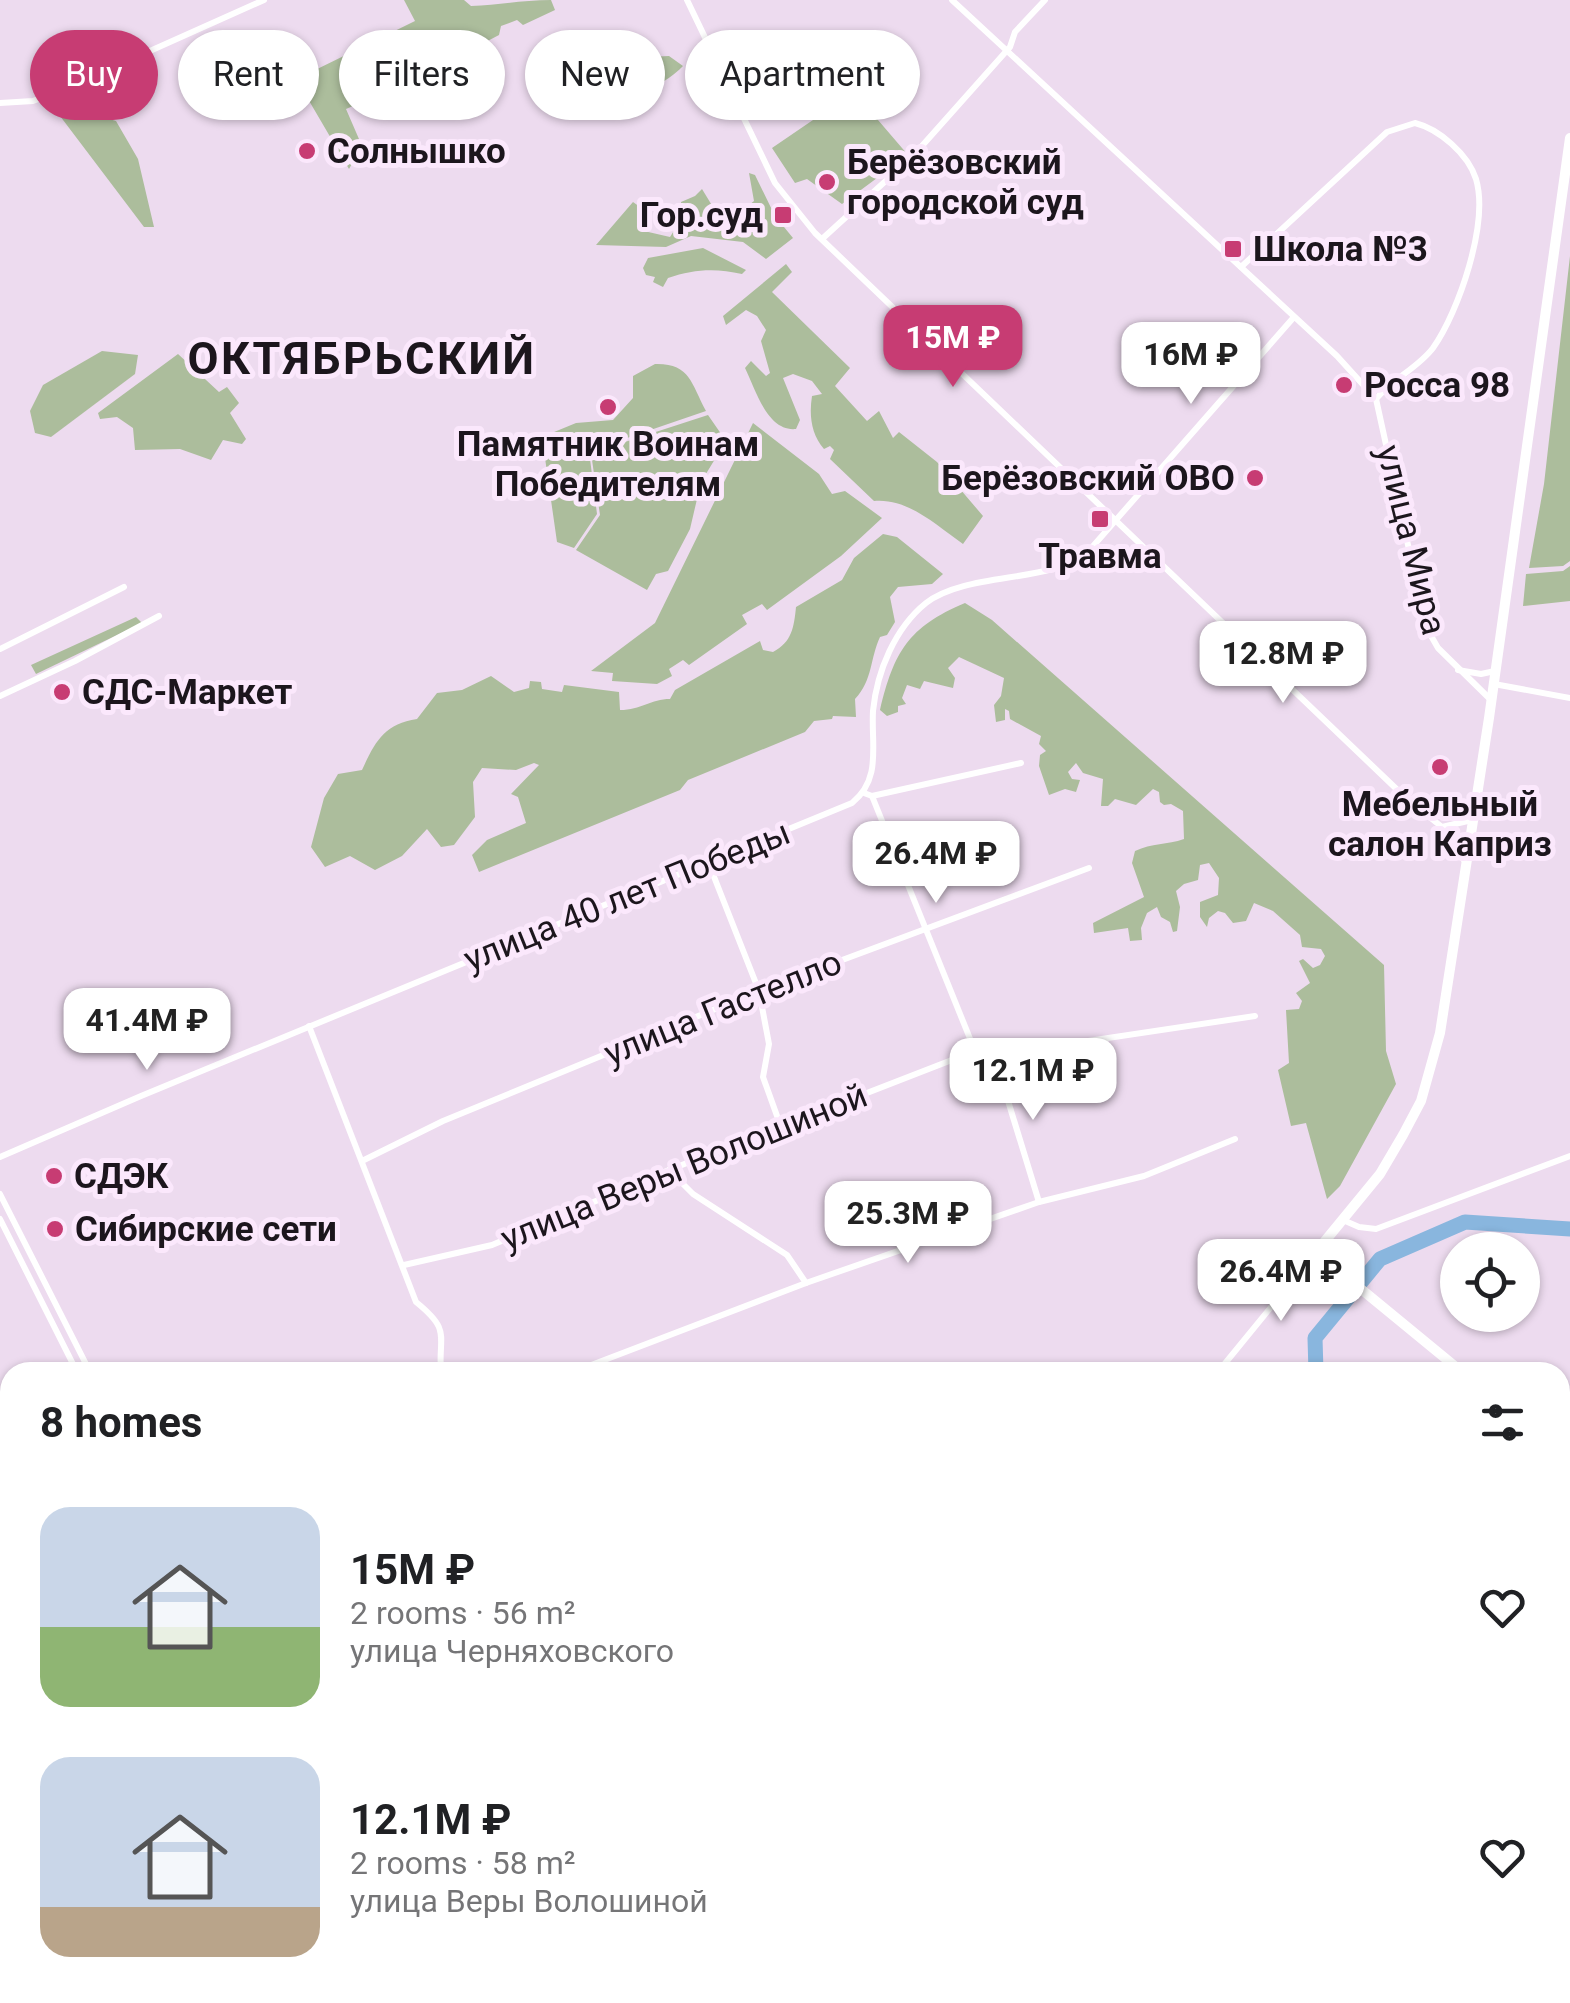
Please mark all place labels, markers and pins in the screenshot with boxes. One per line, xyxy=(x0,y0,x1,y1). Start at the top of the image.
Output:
place label: Солнышко xyxy=(327,131,506,172)
marker: Солнышко xyxy=(296,140,318,162)
place label: Берёзовский городской суд xyxy=(847,142,1084,223)
marker: Берёзовский городской суд xyxy=(816,171,838,193)
place label: Гор.суд xyxy=(640,195,763,236)
marker: Гор.суд xyxy=(772,204,794,226)
place label: Школа №3 xyxy=(1253,229,1428,270)
marker: Школа №3 xyxy=(1222,238,1244,260)
pin: 15M ₽ xyxy=(883,305,1023,390)
pin: 16M ₽ xyxy=(1121,322,1261,407)
place label: Росса 98 xyxy=(1364,365,1510,406)
marker: Росса 98 xyxy=(1333,374,1355,396)
marker: Памятник Воинам Победителям xyxy=(597,396,619,418)
place label: Памятник Воинам Победителям xyxy=(457,424,759,505)
place label: Берёзовский ОВО xyxy=(941,458,1235,499)
marker: Берёзовский ОВО xyxy=(1244,467,1266,489)
marker: Травма xyxy=(1089,508,1111,530)
place label: Травма xyxy=(1038,536,1162,577)
pin: 12.8M ₽ xyxy=(1191,621,1375,706)
place label: СДС-Маркет xyxy=(82,672,292,713)
marker: СДС-Маркет xyxy=(51,681,73,703)
marker: Мебельный салон Каприз xyxy=(1429,756,1451,778)
place label: Мебельный салон Каприз xyxy=(1328,784,1552,865)
pin: 26.4M ₽ xyxy=(844,821,1028,906)
pin: 41.4M ₽ xyxy=(55,988,239,1073)
pin: 12.1M ₽ xyxy=(941,1038,1125,1123)
place label: СДЭК xyxy=(74,1156,169,1197)
marker: СДЭК xyxy=(43,1165,65,1187)
pin: 25.3M ₽ xyxy=(816,1181,1000,1266)
place label: Сибирские сети xyxy=(75,1209,337,1250)
marker: Сибирские сети xyxy=(44,1218,66,1240)
pin: 26.4M ₽ xyxy=(1189,1239,1373,1324)

